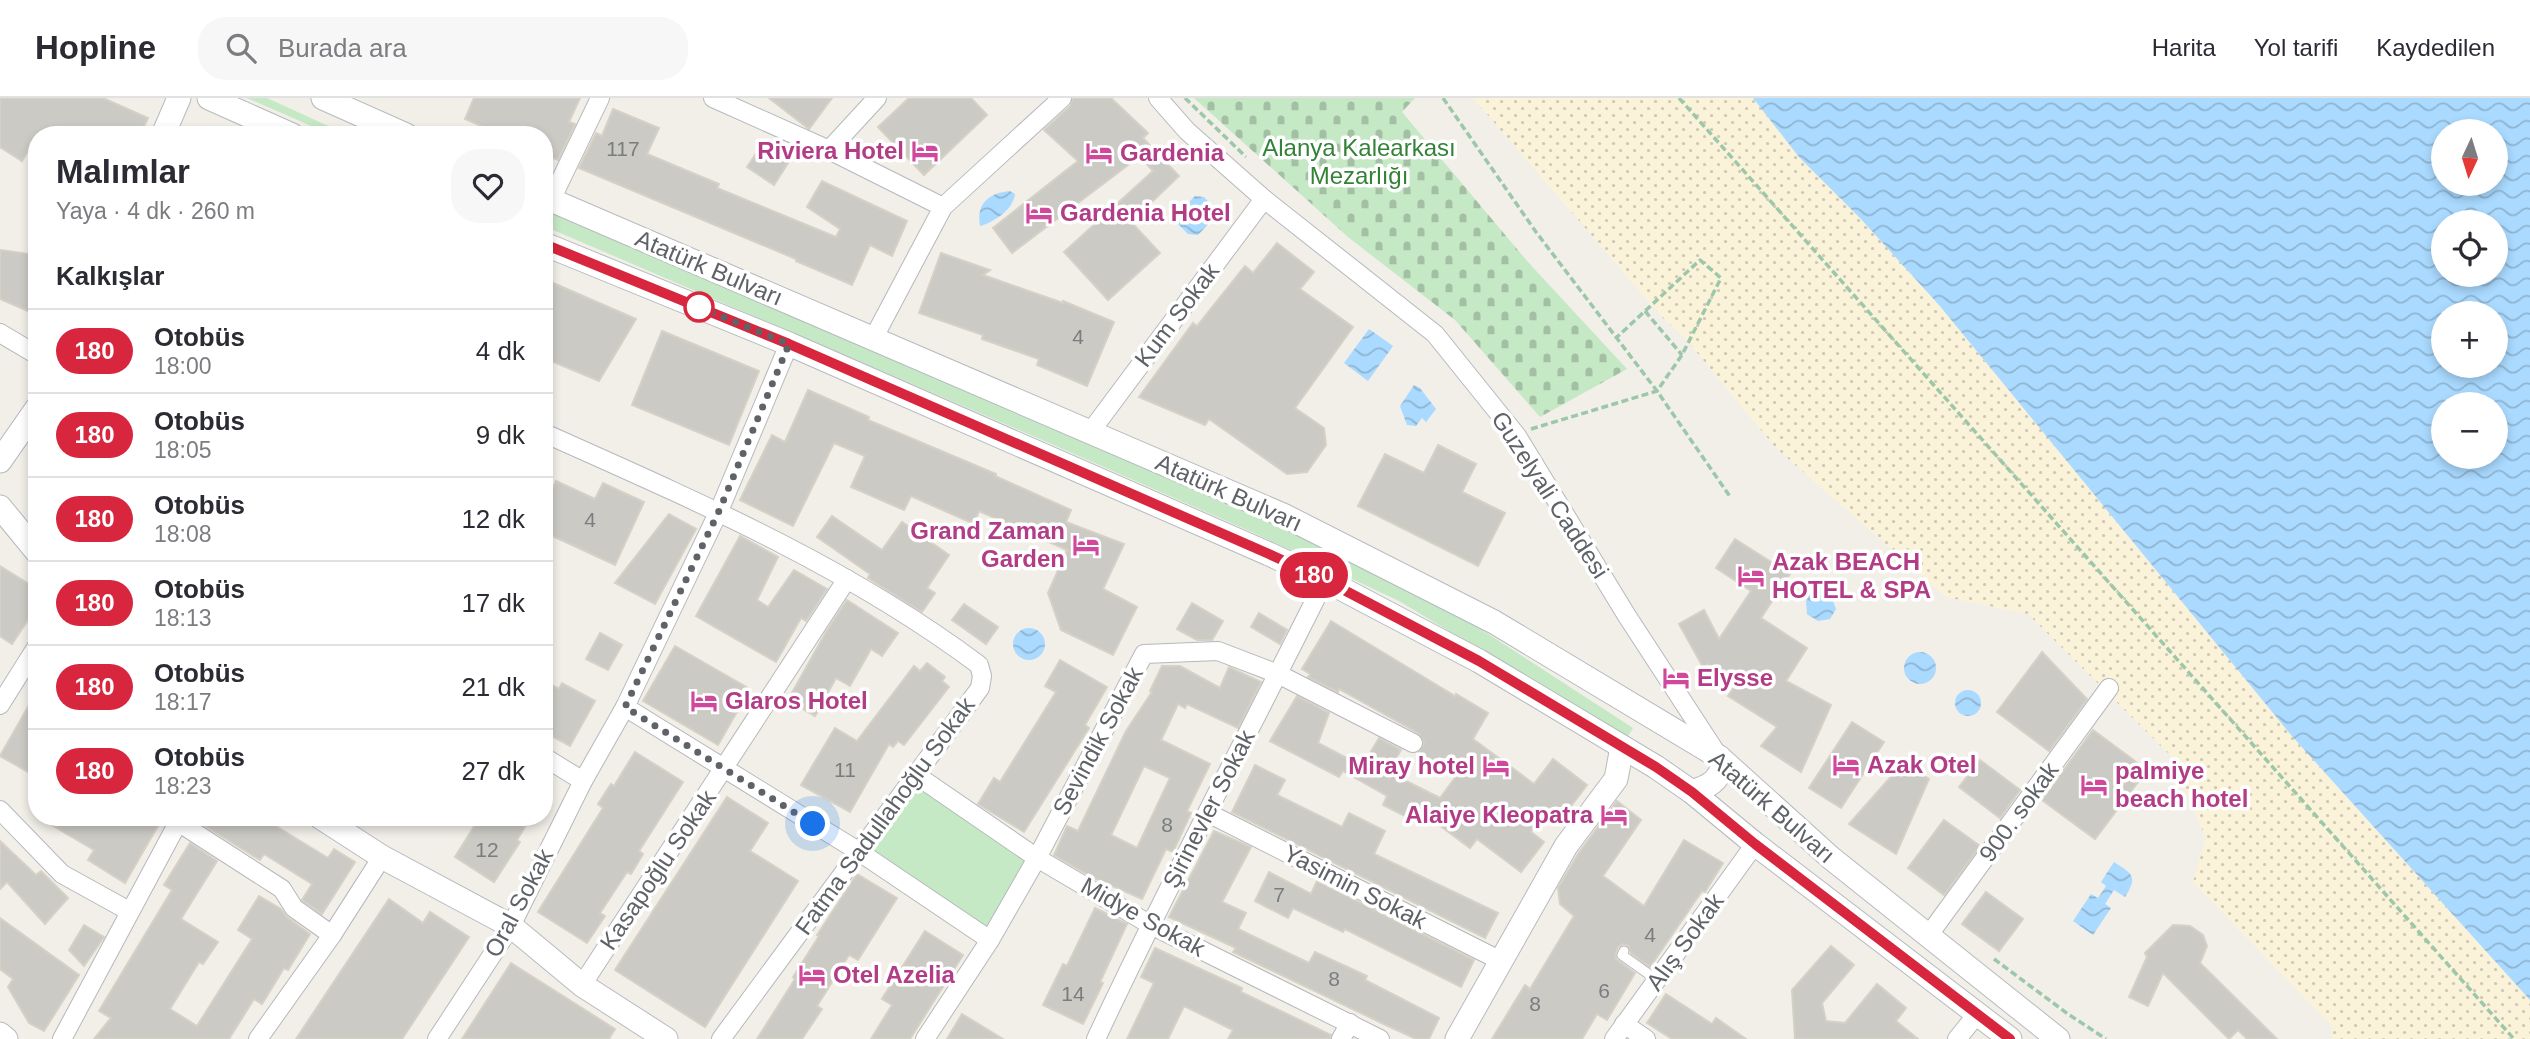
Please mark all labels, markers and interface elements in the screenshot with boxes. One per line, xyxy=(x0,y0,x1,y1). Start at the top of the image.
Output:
search box xyxy=(198,17,688,80)
text: Hopline xyxy=(35,29,156,66)
icon: search xyxy=(222,29,260,67)
text: Burada ara xyxy=(278,33,407,63)
text: Harita xyxy=(2152,34,2216,61)
text: Yol tarifi xyxy=(2254,34,2338,61)
text: Kaydedilen xyxy=(2376,34,2495,61)
north arrow xyxy=(2431,119,2508,196)
map controls xyxy=(2431,119,2508,469)
park label: Alanya Kalearkası Mezarlığı xyxy=(1262,134,1456,189)
hotel icon: Riviera Hotel xyxy=(910,136,940,166)
house number: 117 xyxy=(606,137,640,160)
place label: Riviera Hotel xyxy=(757,137,904,164)
hotel icon: Gardenia xyxy=(1084,138,1114,168)
place label: Gardenia xyxy=(1120,139,1225,166)
button: heart xyxy=(451,149,525,223)
text: Malımlar xyxy=(56,153,190,190)
text: Yaya · 4 dk · 260 m xyxy=(56,198,255,224)
hotel icon: Gardenia Hotel xyxy=(1024,198,1054,228)
place label: Gardenia Hotel xyxy=(1060,199,1231,226)
button: locate xyxy=(2431,210,2508,287)
street label: Atatürk Bulvarı xyxy=(631,224,787,311)
street label: Kum Sokak xyxy=(1129,257,1225,372)
text: Kalkışlar xyxy=(56,261,164,291)
unlabelled marker xyxy=(684,292,714,322)
button: + xyxy=(2431,301,2508,378)
text: Otobüs xyxy=(154,322,245,352)
house number: 4 xyxy=(1072,325,1084,348)
text: 4 dk xyxy=(476,336,525,366)
text: 180 xyxy=(74,337,115,364)
text: 18:00 xyxy=(154,353,212,379)
button: − xyxy=(2431,392,2508,469)
text: Otobüs xyxy=(154,406,245,436)
street label: Guzelyali Caddesi xyxy=(1486,406,1614,583)
text: 9 dk xyxy=(476,420,525,450)
text: 180 xyxy=(74,421,115,448)
text: 18:05 xyxy=(154,437,212,463)
street label: Atatürk Bulvarı xyxy=(1152,448,1307,537)
text: Otobüs xyxy=(154,490,245,520)
text: 12 dk xyxy=(461,504,525,534)
text: 180 xyxy=(74,505,115,532)
house number: 4 xyxy=(584,508,596,531)
place label: Grand Zaman Garden xyxy=(910,517,1065,572)
text: 18:08 xyxy=(154,521,212,547)
hotel icon: Grand Zaman Garden xyxy=(1071,530,1101,560)
place label: Azak BEACH HOTEL & SPA xyxy=(1772,548,1931,603)
line badge: 180 xyxy=(1274,552,1354,598)
text: 180 xyxy=(1294,561,1334,588)
hotel icon: Azak BEACH HOTEL & SPA xyxy=(1736,561,1766,591)
text: Otobüs xyxy=(154,574,245,604)
text: 17 dk xyxy=(461,588,525,618)
text: 180 xyxy=(74,589,115,616)
text: 18:13 xyxy=(154,605,212,631)
text: Otobüs xyxy=(154,658,245,688)
street label: Sevindik Sokak xyxy=(1047,661,1148,820)
hotel icon: Elysse xyxy=(1661,663,1691,693)
place label: Elysse xyxy=(1697,664,1773,691)
text: 21 dk xyxy=(461,672,525,702)
text: 180 xyxy=(74,673,115,700)
hotel icon: Glaros Hotel xyxy=(689,686,719,716)
place label: Glaros Hotel xyxy=(725,687,868,714)
text: 18:17 xyxy=(154,689,212,715)
street label: Fatma Sadullahoğlu Sokak xyxy=(789,691,980,940)
street label: Şirinevler Sokak xyxy=(1157,725,1260,892)
text: Otobüs xyxy=(154,742,245,772)
street label: Atatürk Bulvarı xyxy=(1704,745,1841,868)
hotel icon: Azak Otel xyxy=(1831,750,1861,780)
hotel icon: Miray hotel xyxy=(1481,751,1511,781)
place label: Azak Otel xyxy=(1867,751,1976,778)
place label: Miray hotel xyxy=(1348,752,1475,779)
text: 27 dk xyxy=(461,756,525,786)
street label: 900. sokak xyxy=(1974,756,2064,867)
text: 180 xyxy=(74,757,115,784)
place label: palmiye beach hotel xyxy=(2115,757,2248,812)
house number: 11 xyxy=(834,758,856,781)
hotel icon: palmiye beach hotel xyxy=(2079,770,2109,800)
text: 18:23 xyxy=(154,773,212,799)
street label: Kasapoğlu Sokak xyxy=(594,784,722,955)
hotel icon: Alaiye Kleopatra xyxy=(1599,800,1629,830)
place label: Alaiye Kleopatra xyxy=(1405,801,1594,828)
your location xyxy=(795,806,830,841)
house number: 8 xyxy=(1161,813,1173,836)
house number: 12 xyxy=(475,838,499,861)
street label: Yasimin Sokak xyxy=(1279,839,1432,935)
street label: Oral Sokak xyxy=(479,843,559,962)
street label: Midye Sokak xyxy=(1077,871,1211,962)
house number: 7 xyxy=(1273,883,1285,906)
street label: Alış Sokak xyxy=(1640,887,1729,996)
house number: 4 xyxy=(1644,923,1656,946)
hotel icon: Otel Azelia xyxy=(797,960,827,990)
place label: Otel Azelia xyxy=(833,961,955,988)
house number: 8 xyxy=(1328,967,1340,990)
house number: 6 xyxy=(1598,979,1610,1002)
house number: 14 xyxy=(1061,982,1085,1005)
house number: 8 xyxy=(1529,992,1541,1015)

